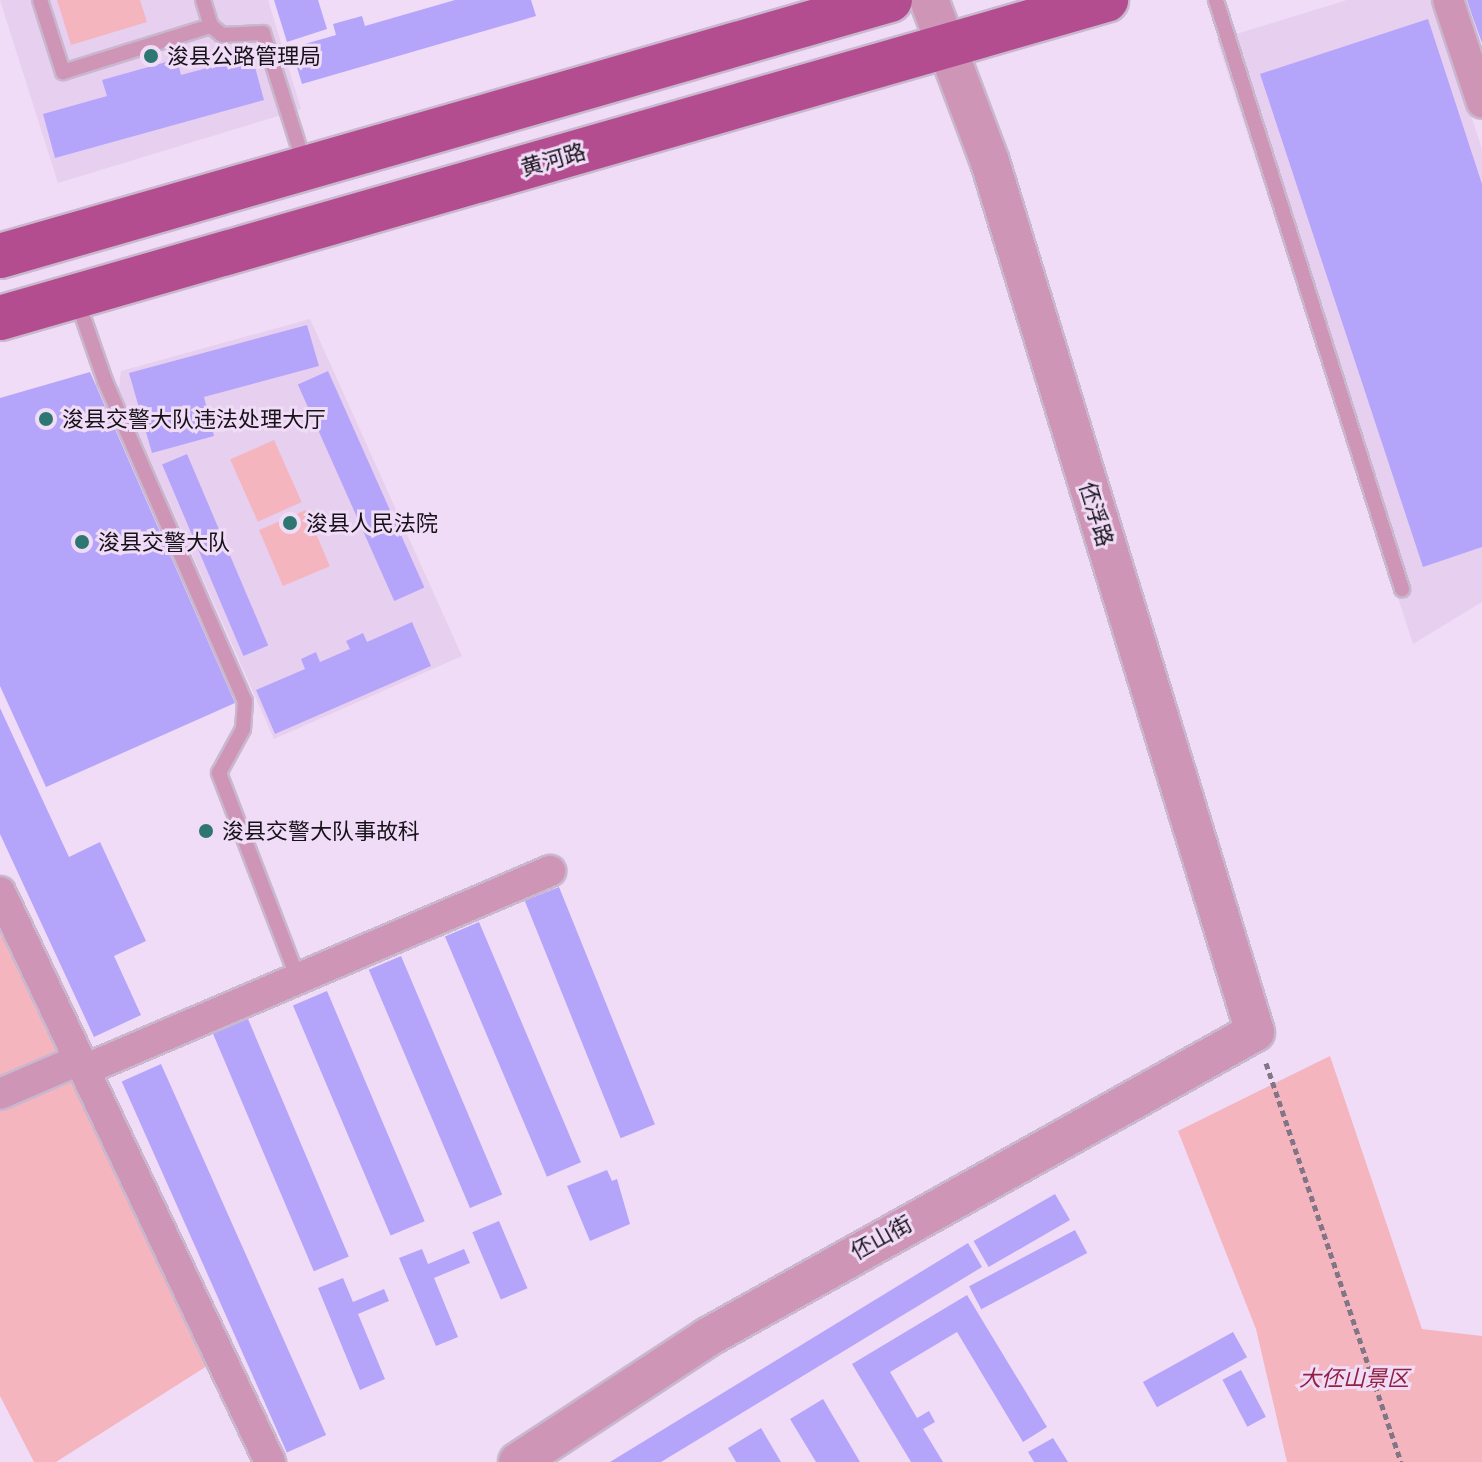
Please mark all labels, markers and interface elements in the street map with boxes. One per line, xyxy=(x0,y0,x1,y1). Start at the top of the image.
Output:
place label: 浚县公路管理局 xyxy=(167,43,321,69)
marker: 浚县公路管理局 xyxy=(142,47,160,65)
street label: 黄河路 xyxy=(518,137,588,181)
place label: 浚县交警大队违法处理大厅 xyxy=(62,406,326,432)
marker: 浚县交警大队违法处理大厅 xyxy=(37,410,55,428)
street label: 伾浮路 xyxy=(1075,479,1119,549)
place label: 浚县人民法院 xyxy=(306,510,438,536)
marker: 浚县人民法院 xyxy=(281,514,299,532)
place label: 浚县交警大队 xyxy=(98,529,230,555)
marker: 浚县交警大队 xyxy=(73,533,91,551)
place label: 浚县交警大队事故科 xyxy=(222,818,420,844)
marker: 浚县交警大队事故科 xyxy=(197,822,215,840)
street label: 伾山街 xyxy=(846,1209,916,1265)
park label: 大伾山景区 xyxy=(1299,1365,1409,1391)

